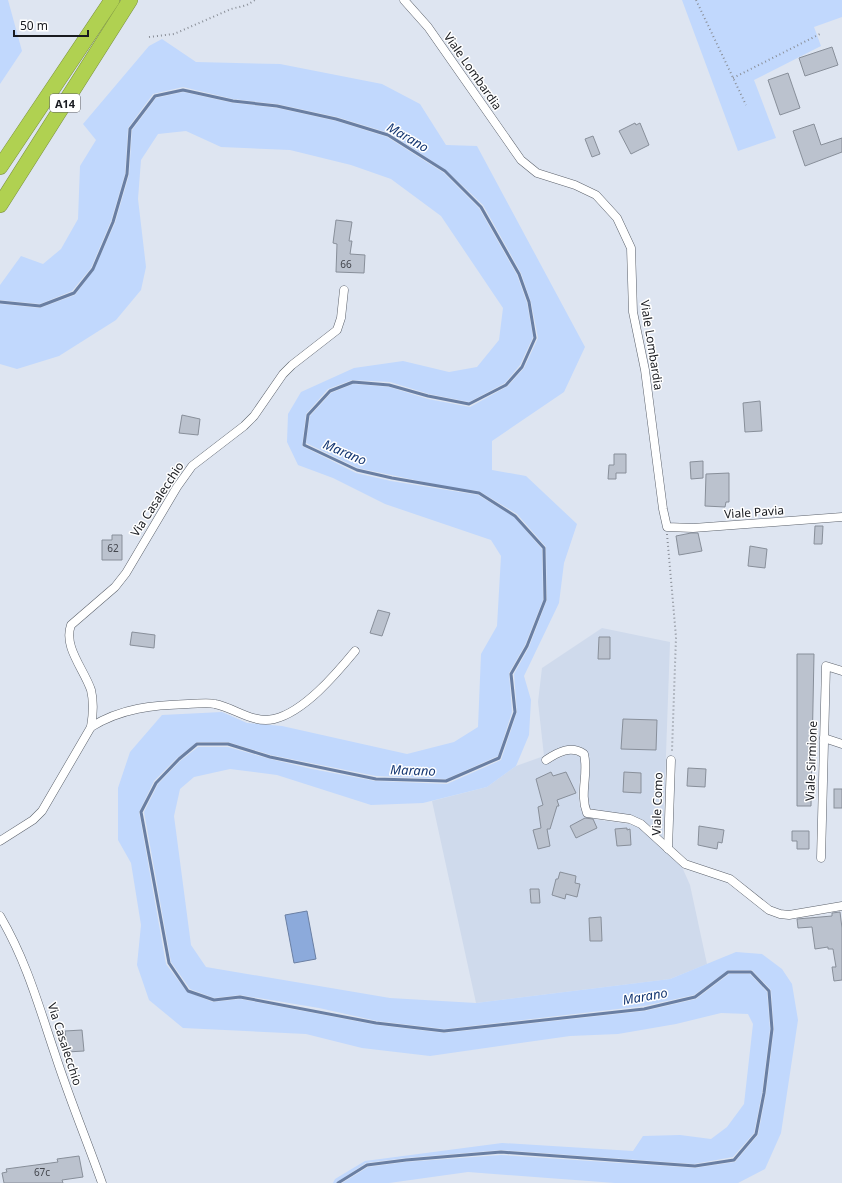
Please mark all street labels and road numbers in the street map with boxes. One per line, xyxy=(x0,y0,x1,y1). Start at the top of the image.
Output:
street label: Viale Lombardia xyxy=(440,29,506,113)
road number: A14 xyxy=(50,94,80,112)
street label: Viale Lombardia xyxy=(637,299,667,391)
street label: Via Casalecchio xyxy=(126,458,188,540)
street label: Viale Pavia xyxy=(724,501,784,523)
street label: Viale Sirmione xyxy=(801,720,821,801)
street label: Viale Como xyxy=(647,772,667,836)
street label: Via Casalecchio xyxy=(44,1000,86,1088)

